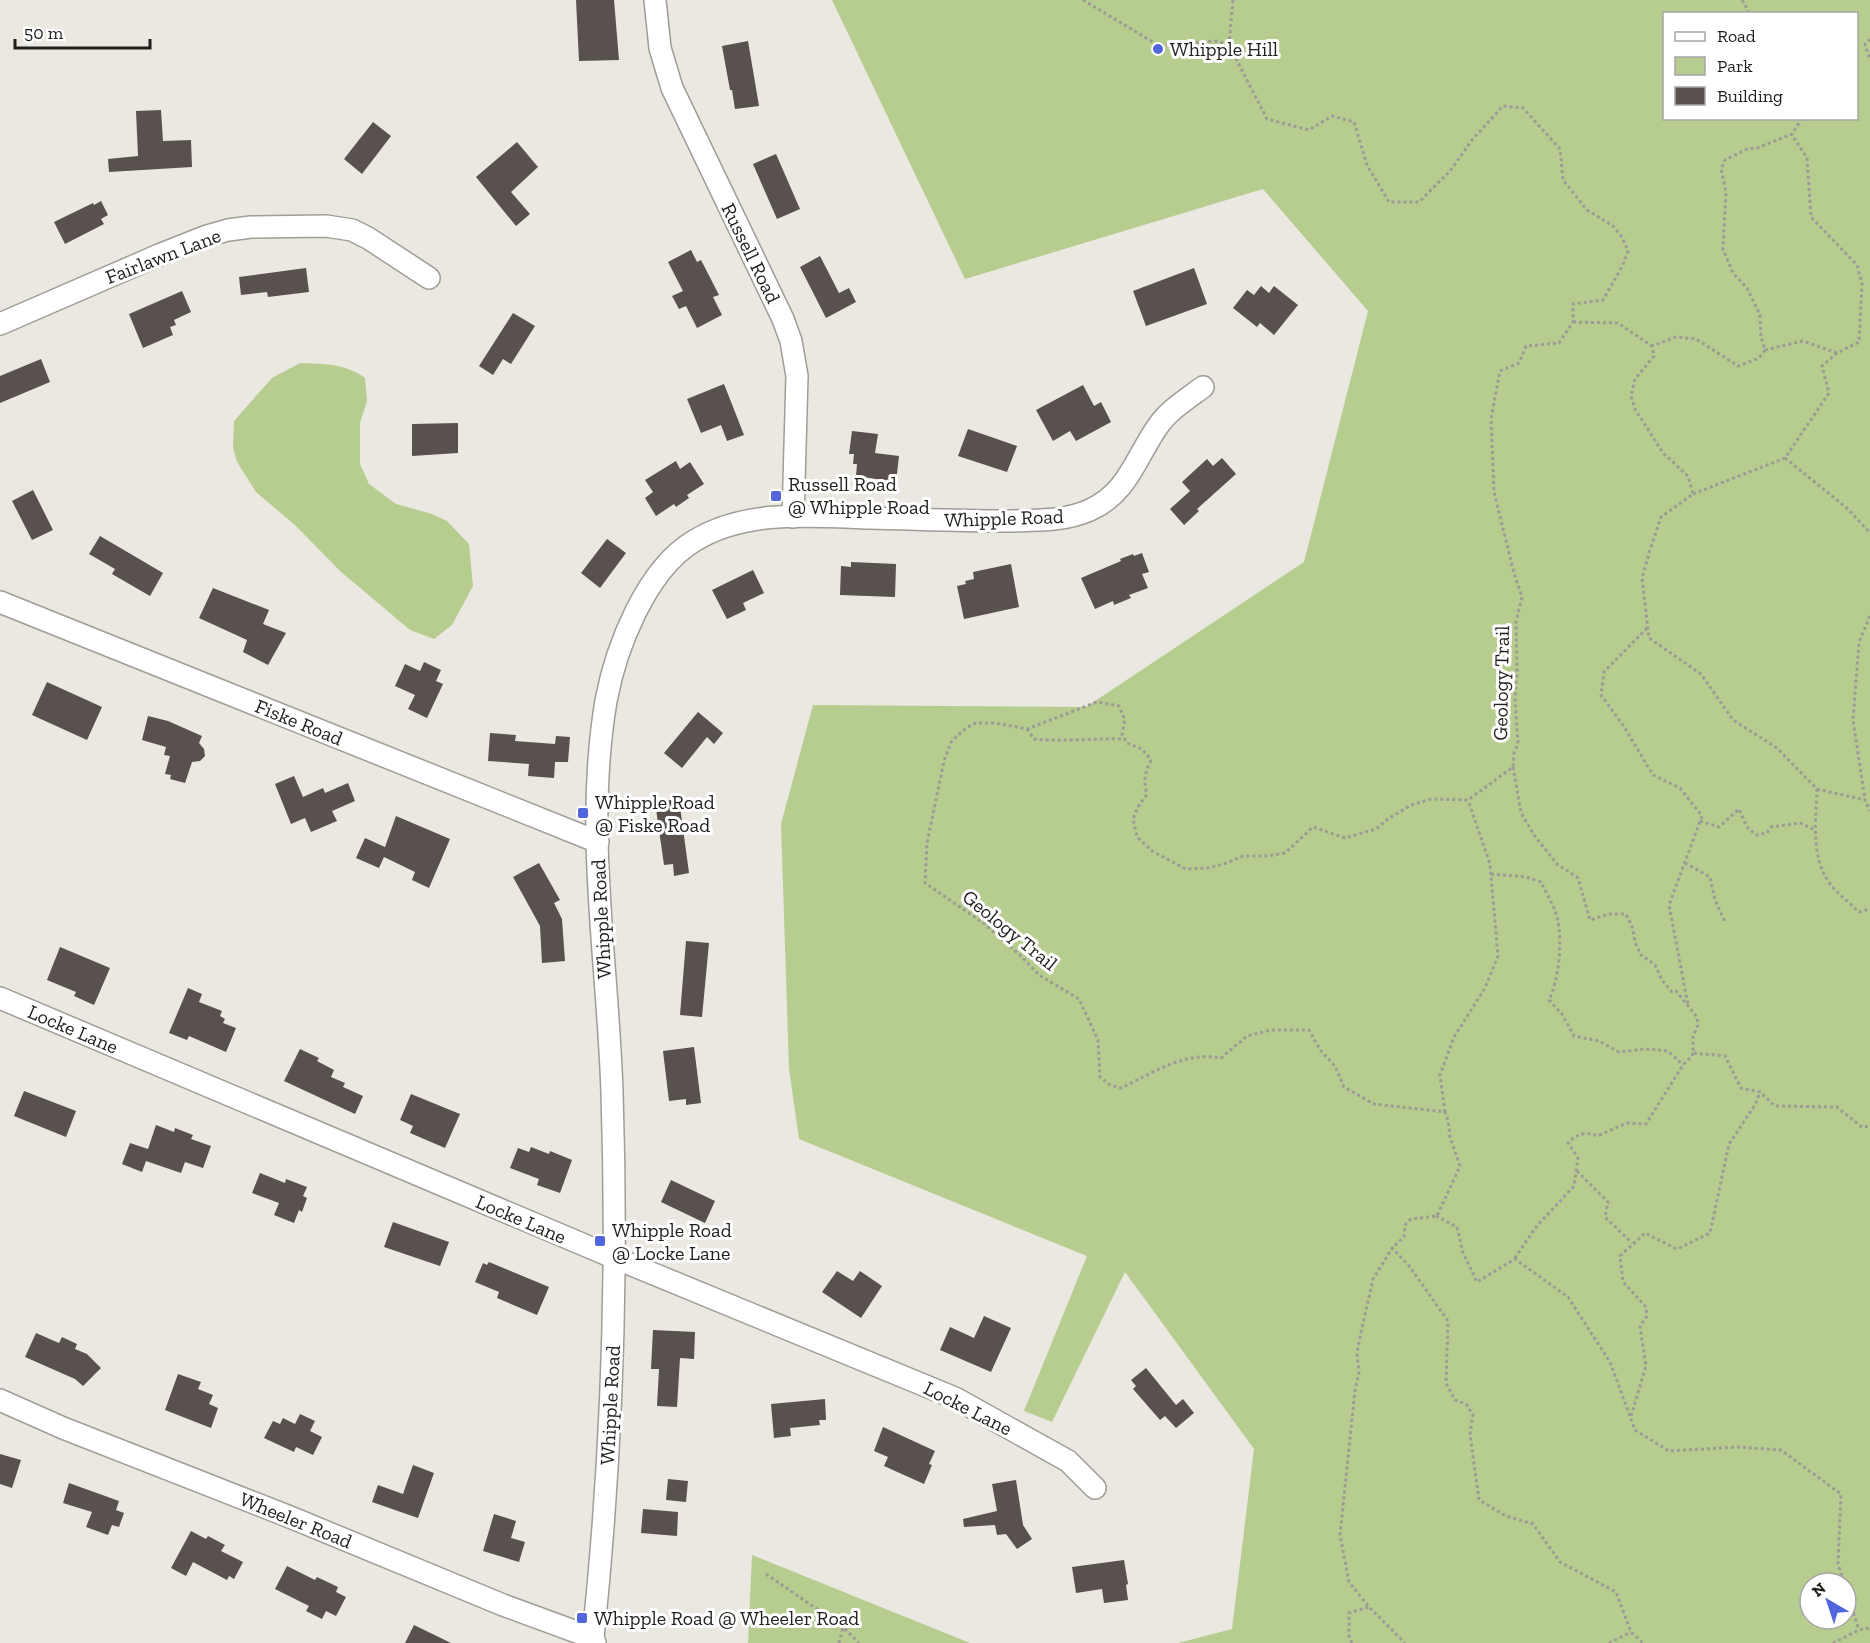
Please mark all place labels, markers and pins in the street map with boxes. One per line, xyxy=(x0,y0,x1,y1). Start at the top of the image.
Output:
place label: Whipple Hill xyxy=(1170,37,1278,61)
marker: Whipple Hill xyxy=(1151,42,1165,56)
place label: Russell Road @ Whipple Road xyxy=(788,472,930,519)
marker: Russell Road @ Whipple Road xyxy=(769,489,783,503)
place label: Whipple Road @ Fiske Road xyxy=(595,790,715,837)
marker: Whipple Road @ Fiske Road xyxy=(576,806,590,820)
place label: Whipple Road @ Locke Lane xyxy=(612,1218,732,1265)
marker: Whipple Road @ Locke Lane xyxy=(593,1234,607,1248)
place label: Whipple Road @ Wheeler Road xyxy=(594,1606,859,1630)
marker: Whipple Road @ Wheeler Road xyxy=(575,1611,589,1625)

